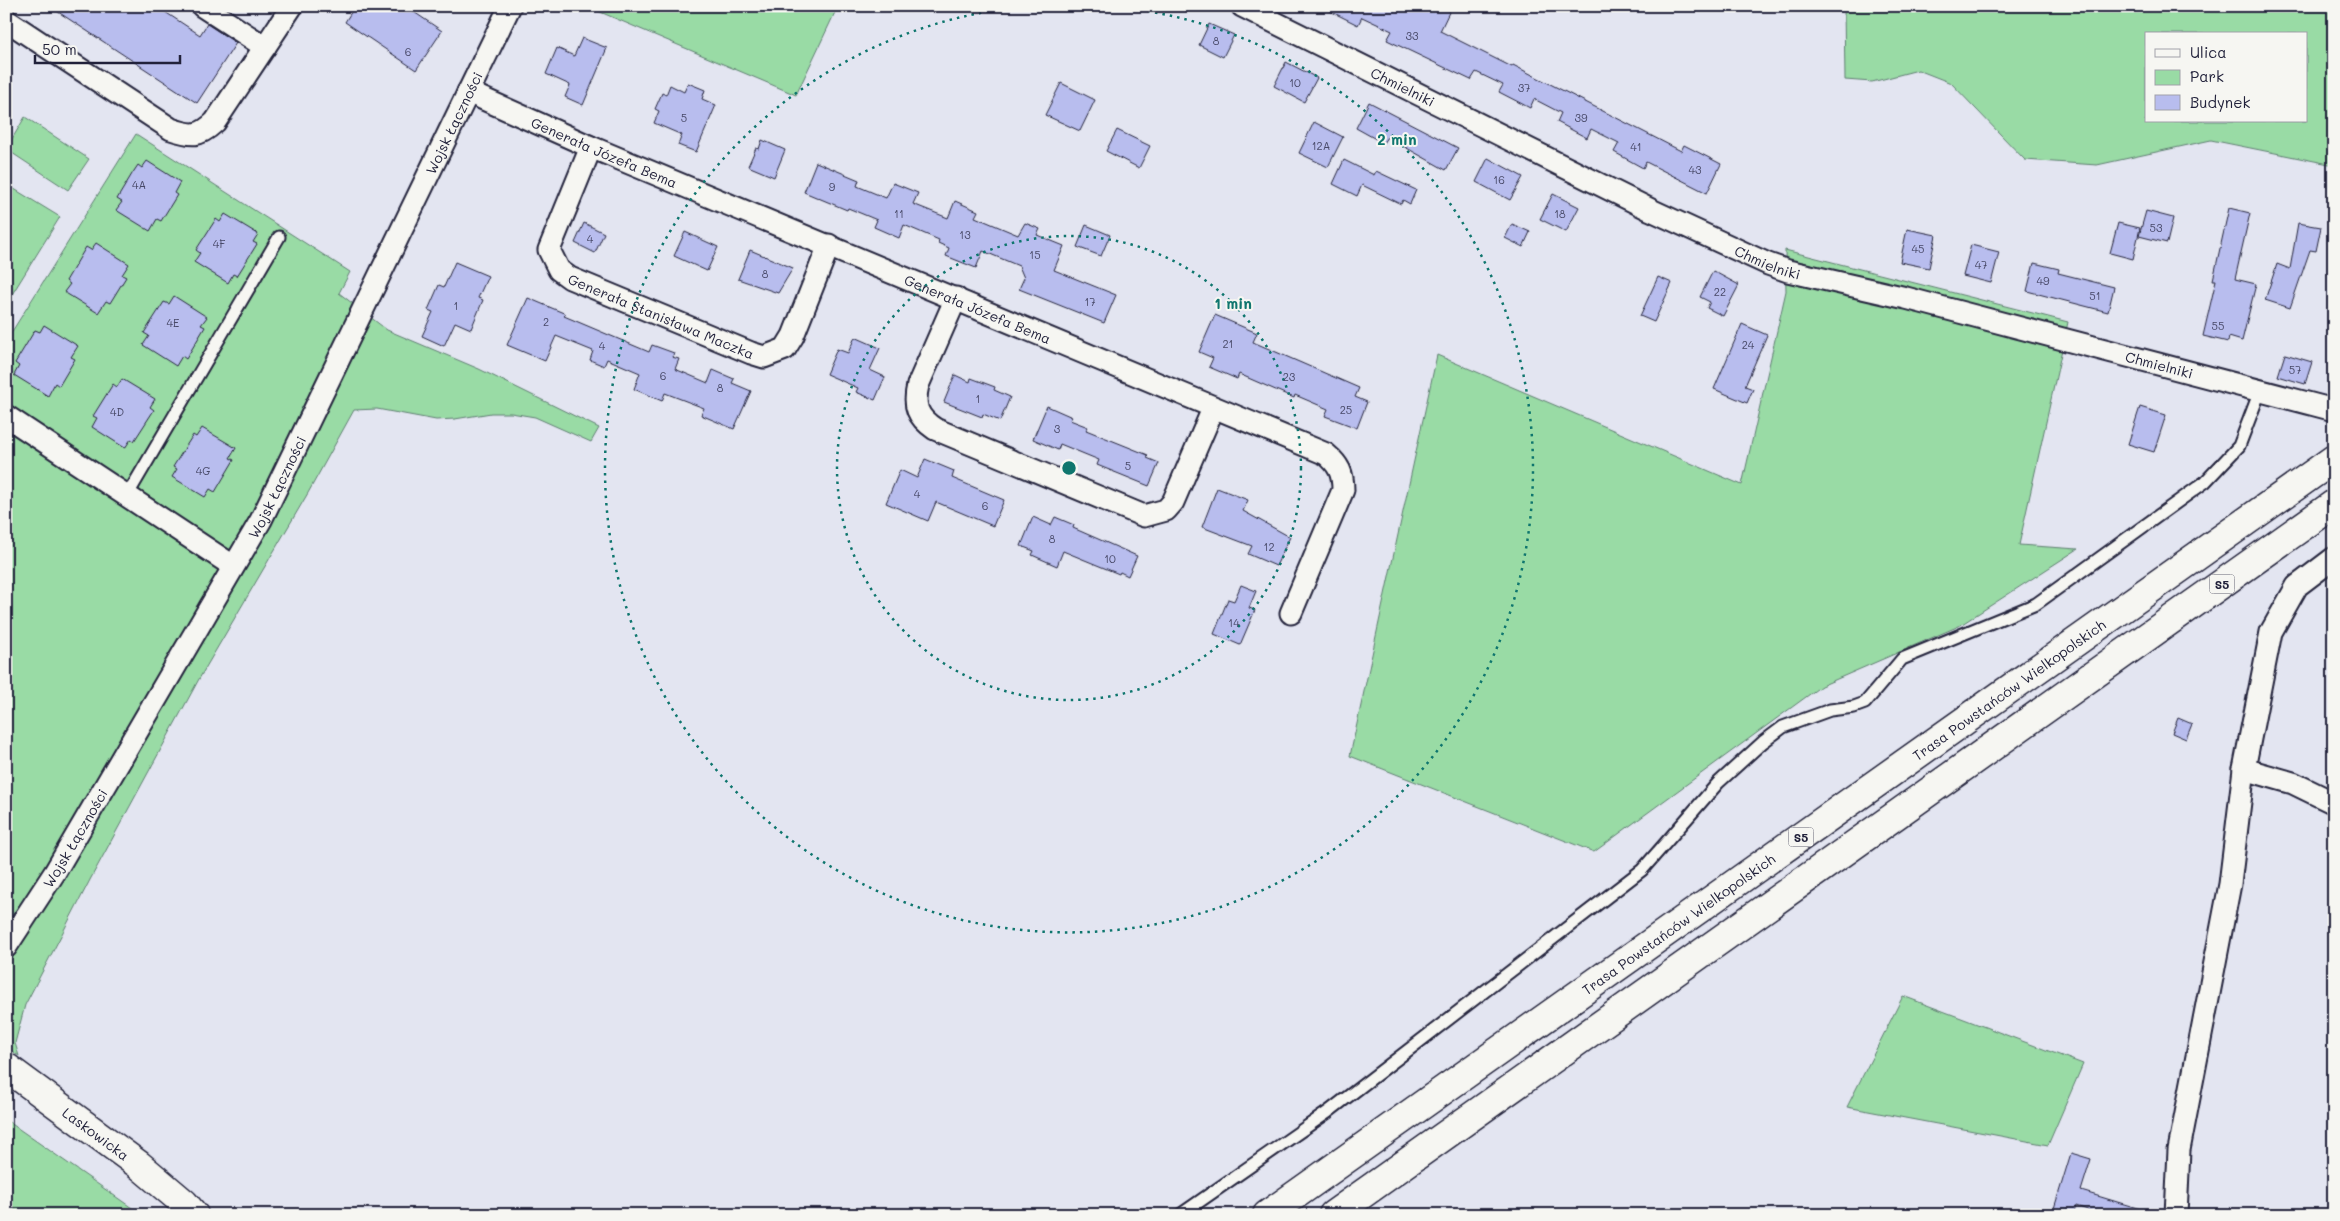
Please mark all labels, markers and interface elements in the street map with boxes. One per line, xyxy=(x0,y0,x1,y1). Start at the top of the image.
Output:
house number: 33 xyxy=(1406,28,1419,43)
scale bar xyxy=(35,32,180,64)
legend xyxy=(2145,32,2308,122)
house number: 8 xyxy=(1213,33,1220,48)
text: 50 m xyxy=(42,39,77,59)
text: Ulica xyxy=(2190,42,2227,62)
house number: 6 xyxy=(405,44,411,59)
street label: Chmielniki xyxy=(1368,62,1438,110)
text: Park xyxy=(2190,66,2224,86)
street label: Wojsk Łączności xyxy=(421,68,486,177)
house number: 10 xyxy=(1289,75,1301,90)
house number: 37 xyxy=(1518,80,1530,95)
text: Budynek xyxy=(2190,92,2250,112)
house number: 5 xyxy=(681,110,687,125)
house number: 39 xyxy=(1575,110,1588,125)
street label: Generała Józefa Bema xyxy=(528,112,680,192)
text: 2 min xyxy=(1377,129,1417,149)
house number: 12A xyxy=(1312,138,1330,153)
house number: 41 xyxy=(1630,139,1642,154)
house number: 43 xyxy=(1689,162,1702,177)
house number: 16 xyxy=(1493,172,1505,187)
house number: 4A xyxy=(132,177,146,192)
house number: 9 xyxy=(829,179,836,194)
house number: 11 xyxy=(894,206,904,221)
house number: 18 xyxy=(1554,206,1566,221)
house number: 53 xyxy=(2150,220,2163,235)
house number: 13 xyxy=(959,227,971,242)
house number: 4 xyxy=(587,231,594,246)
house number: 4F xyxy=(213,236,225,251)
street label: Chmielniki xyxy=(1732,240,1802,283)
house number: 45 xyxy=(1912,241,1924,256)
house number: 15 xyxy=(1029,247,1041,262)
house number: 47 xyxy=(1975,257,1987,272)
house number: 8 xyxy=(762,266,769,281)
street label: Generała Stanisława Maczka xyxy=(565,269,757,363)
street label: Generała Józefa Bema xyxy=(902,270,1054,348)
house number: 49 xyxy=(2037,273,2050,288)
house number: 22 xyxy=(1714,284,1726,299)
house number: 51 xyxy=(2089,288,2101,303)
text: 1 min xyxy=(1214,293,1252,313)
house number: 17 xyxy=(1084,294,1096,309)
house number: 1 xyxy=(454,298,458,313)
house number: 2 xyxy=(543,314,549,329)
house number: 4E xyxy=(167,315,179,330)
house number: 55 xyxy=(2212,318,2224,333)
house number: 21 xyxy=(1222,336,1234,351)
house number: 24 xyxy=(1742,337,1755,352)
house number: 4 xyxy=(599,338,606,353)
street label: Chmielniki xyxy=(2123,346,2195,382)
house number: 57 xyxy=(2289,362,2301,377)
house number: 6 xyxy=(660,368,666,383)
house number: 23 xyxy=(1283,369,1296,384)
house number: 8 xyxy=(717,380,724,395)
house number: 1 xyxy=(976,391,980,406)
house number: 25 xyxy=(1340,402,1352,417)
house number: 4D xyxy=(110,404,124,419)
house number: 3 xyxy=(1054,421,1061,436)
street label: Wojsk Łączności xyxy=(243,433,310,541)
house number: 5 xyxy=(1125,458,1131,473)
centre of rings xyxy=(1060,459,1078,477)
house number: 4G xyxy=(196,463,210,478)
house number: 4 xyxy=(914,486,921,501)
house number: 6 xyxy=(982,498,988,513)
house number: 8 xyxy=(1049,531,1056,546)
house number: 12 xyxy=(1263,539,1275,554)
house number: 10 xyxy=(1104,551,1116,566)
road number: S5 xyxy=(2210,574,2234,594)
street label: Trasa Powstańców Wielkopolskich xyxy=(1908,614,2109,764)
house number: 14 xyxy=(1228,615,1240,630)
street label: Wojsk Łączności xyxy=(38,785,111,891)
road number: S5 xyxy=(1788,828,1814,846)
street label: Trasa Powstańców Wielkopolskich xyxy=(1578,849,1779,999)
street label: Laskowicka xyxy=(59,1103,133,1164)

